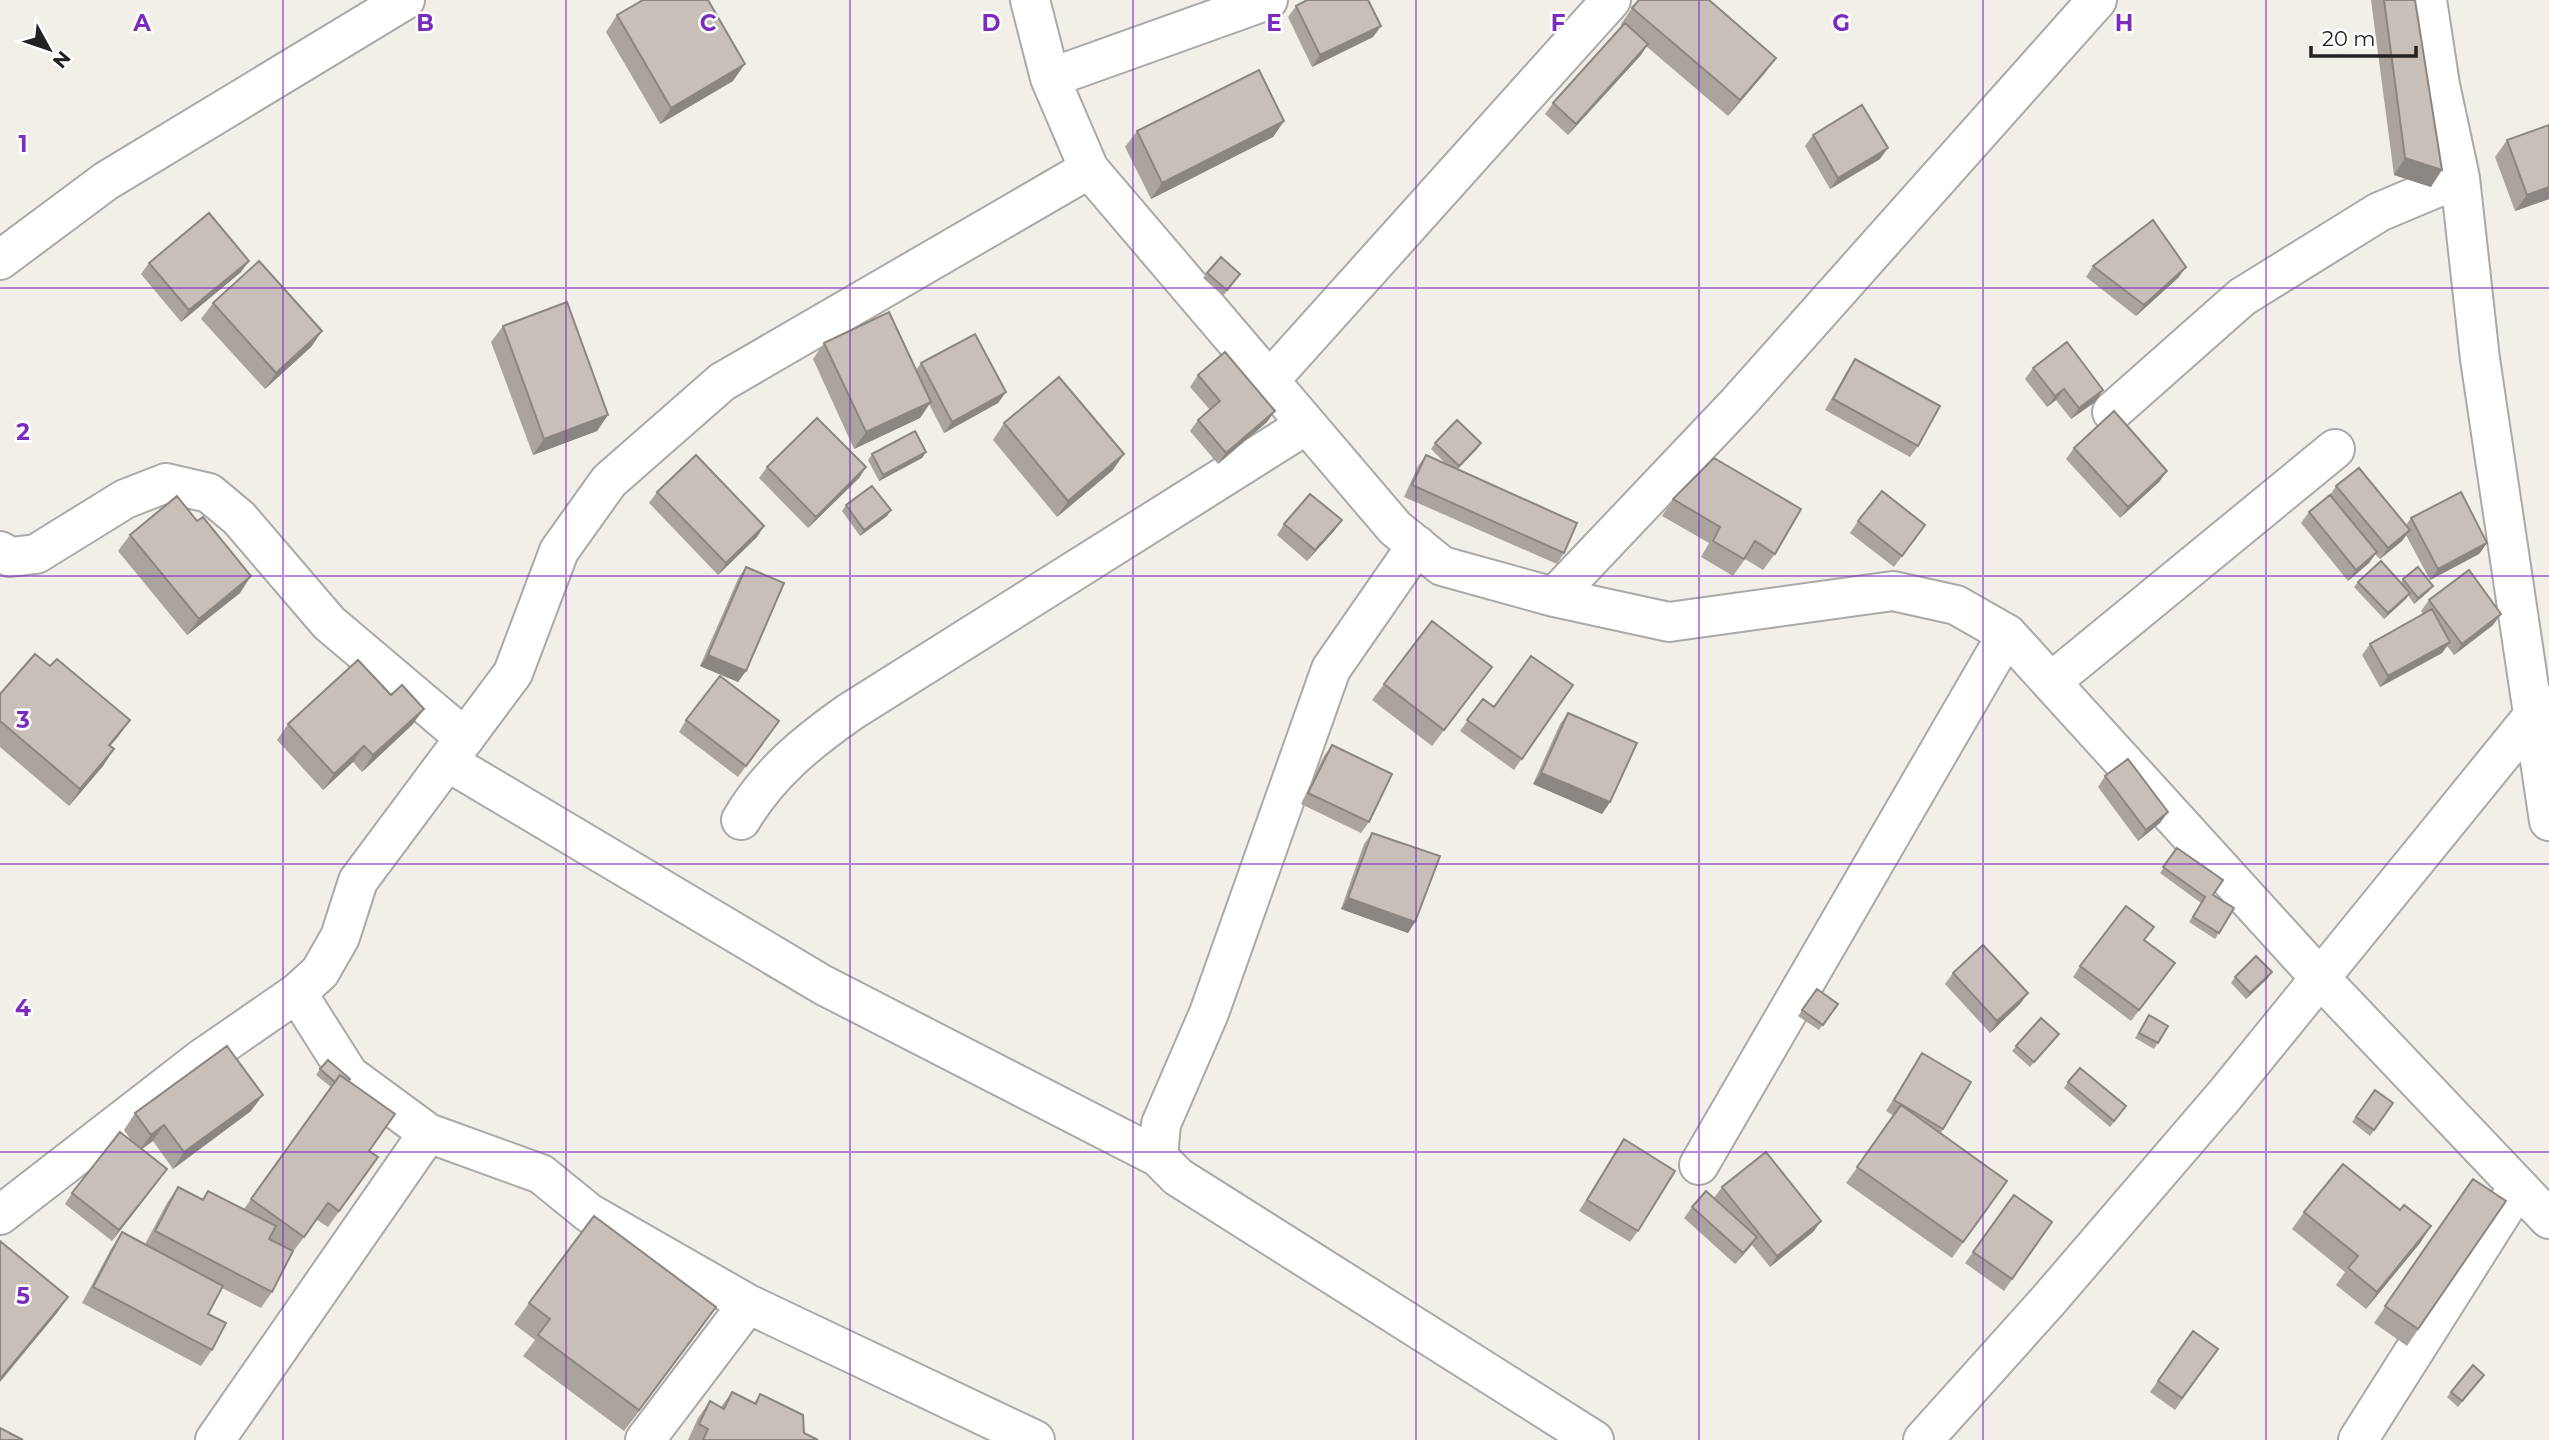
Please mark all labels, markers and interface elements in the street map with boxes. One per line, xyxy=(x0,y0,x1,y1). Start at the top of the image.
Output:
text: A xyxy=(132,9,151,37)
text: B xyxy=(416,9,434,37)
text: C xyxy=(700,9,717,37)
text: D xyxy=(982,9,1001,37)
text: E xyxy=(1266,9,1282,37)
text: F xyxy=(1551,9,1566,37)
text: G xyxy=(1832,9,1850,37)
text: H xyxy=(2115,9,2133,37)
north arrow xyxy=(14,14,84,84)
scale bar xyxy=(2311,14,2416,58)
text: 20 m xyxy=(2322,26,2376,51)
text: N xyxy=(48,46,75,73)
text: 1 xyxy=(18,130,28,158)
text: 2 xyxy=(16,418,30,446)
text: 3 xyxy=(15,706,30,734)
text: 4 xyxy=(15,994,31,1022)
text: 5 xyxy=(16,1282,30,1310)

